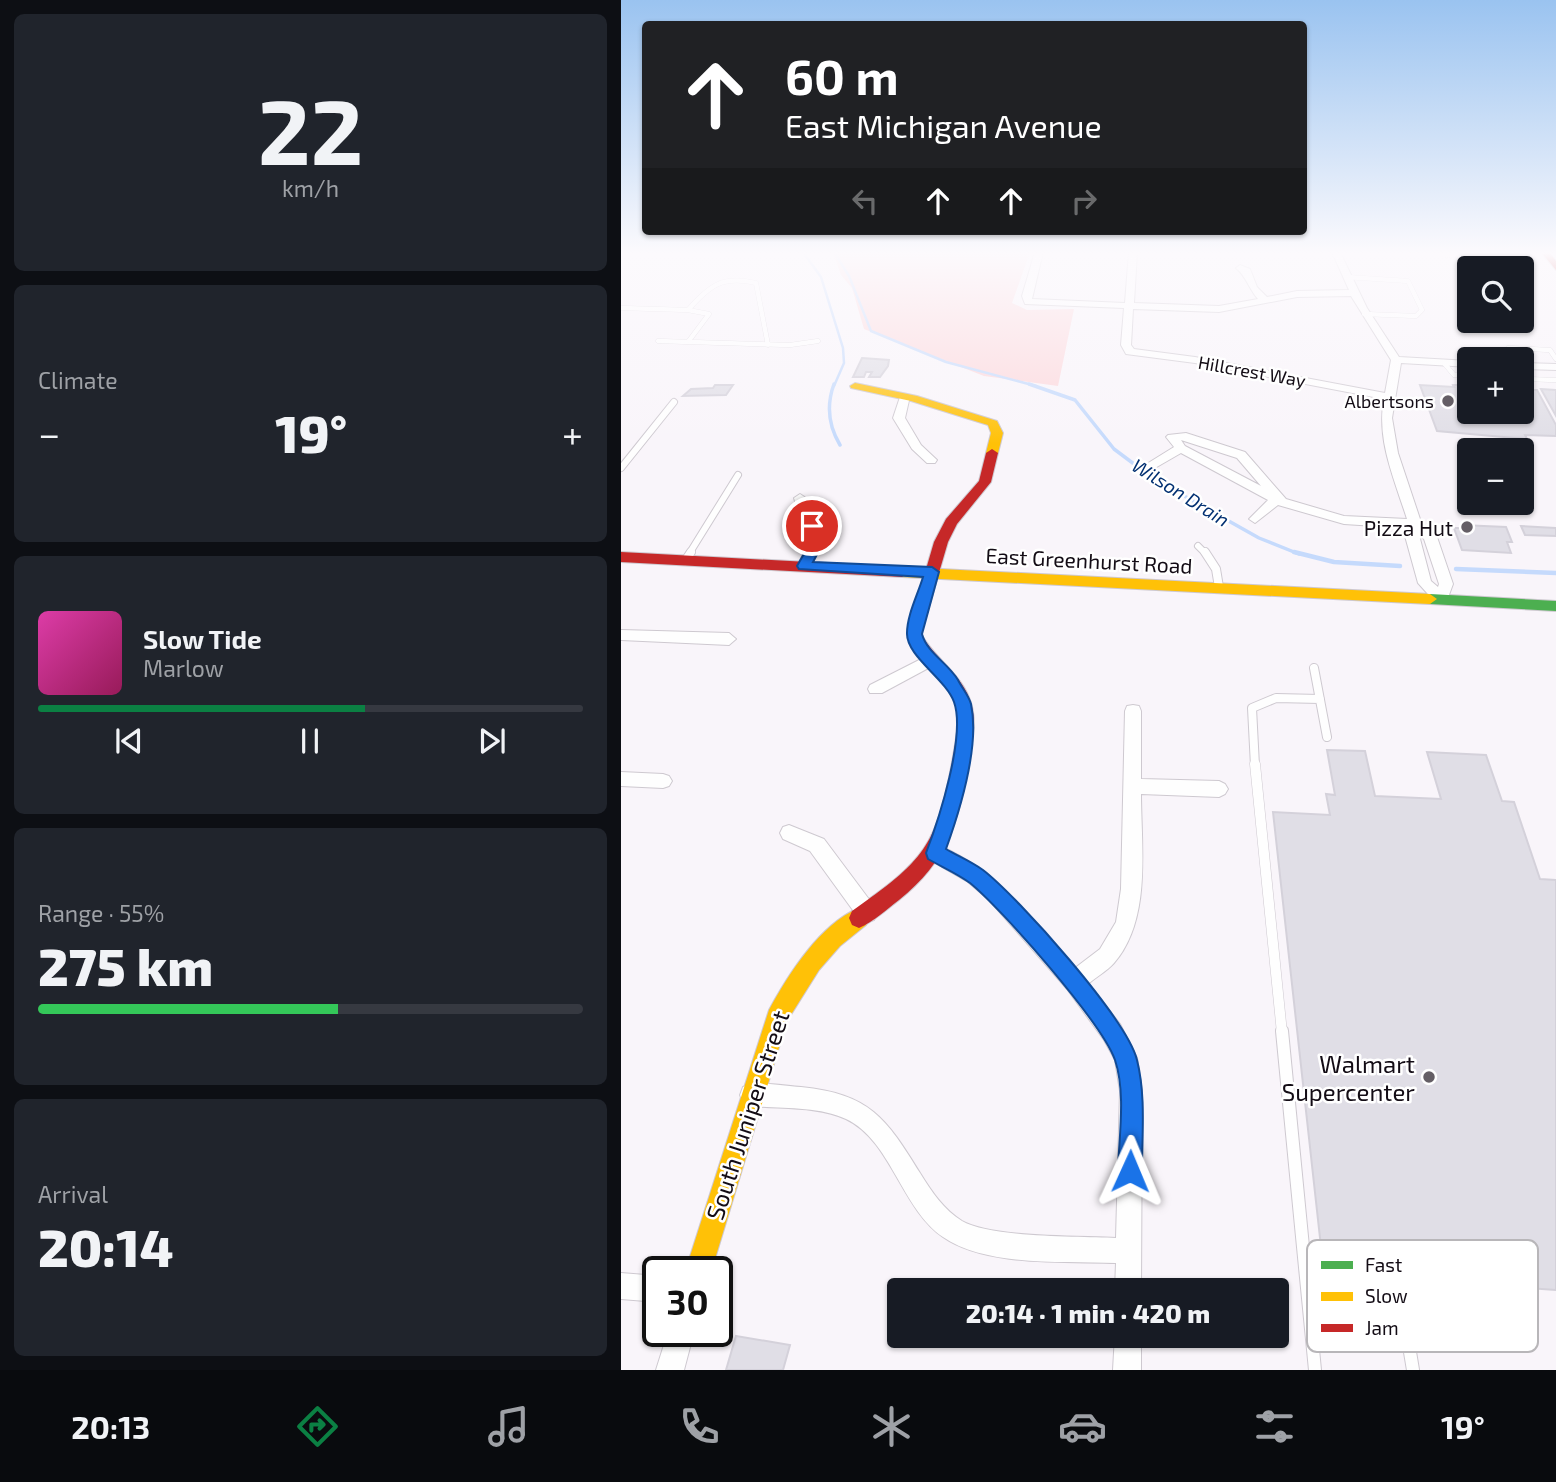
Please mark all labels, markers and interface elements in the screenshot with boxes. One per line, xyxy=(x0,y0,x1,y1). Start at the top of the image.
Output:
text: 60 m xyxy=(785,46,899,105)
icon: ahead xyxy=(670,49,761,140)
text: 22 xyxy=(258,74,363,183)
text: East Michigan Avenue xyxy=(785,106,1102,144)
text: km/h xyxy=(282,174,339,202)
icon: left xyxy=(846,182,884,220)
icon: ahead xyxy=(919,182,957,220)
icon: ahead xyxy=(992,182,1030,220)
icon: right xyxy=(1065,182,1103,220)
map controls xyxy=(1457,256,1534,515)
button: search xyxy=(1457,256,1534,333)
button: + xyxy=(1457,347,1534,424)
street label: Hillcrest Way xyxy=(1197,351,1308,391)
text: Climate xyxy=(38,366,118,394)
place label: Albertsons xyxy=(1344,390,1434,412)
marker: Albertsons xyxy=(1440,393,1456,409)
text: 19° xyxy=(275,401,347,463)
text: − xyxy=(38,410,60,456)
text: + xyxy=(562,410,583,456)
button: − xyxy=(1457,438,1534,515)
water label: Wilson Drain xyxy=(1128,453,1234,531)
pin xyxy=(782,496,842,556)
icon: arrive xyxy=(793,507,831,545)
place label: Pizza Hut xyxy=(1364,515,1453,540)
marker: Pizza Hut xyxy=(1459,519,1475,535)
street label: East Greenhurst Road xyxy=(985,542,1193,578)
text: Slow Tide xyxy=(143,623,262,654)
text: Marlow xyxy=(143,654,224,682)
icon: previous xyxy=(110,722,148,760)
icon: pause xyxy=(291,722,329,760)
icon: next xyxy=(473,722,511,760)
text: Range · 55% xyxy=(38,899,164,927)
text: 275 km xyxy=(38,934,213,996)
street label: South Juniper Street xyxy=(699,1007,795,1223)
place label: Walmart Supercenter xyxy=(1282,1049,1415,1106)
marker: Walmart Supercenter xyxy=(1421,1069,1437,1085)
position arrow xyxy=(1093,1134,1167,1208)
text: Arrival xyxy=(38,1180,108,1208)
text: 20:14 xyxy=(38,1215,173,1277)
legend xyxy=(1307,1240,1538,1352)
text: Fast xyxy=(1365,1253,1402,1276)
speed limit sign: 30 xyxy=(642,1256,733,1347)
text: Slow xyxy=(1365,1284,1408,1307)
text: 20:14 · 1 min · 420 m xyxy=(966,1297,1210,1328)
text: Jam xyxy=(1365,1316,1399,1339)
icon: directions xyxy=(293,1402,342,1451)
icon: music xyxy=(484,1402,533,1451)
icon: phone xyxy=(675,1402,724,1451)
icon: climate xyxy=(867,1402,916,1451)
icon: car xyxy=(1058,1402,1107,1451)
icon: filters xyxy=(1250,1402,1299,1451)
text: 20:13 xyxy=(71,1407,150,1445)
text: 19° xyxy=(1441,1407,1485,1445)

